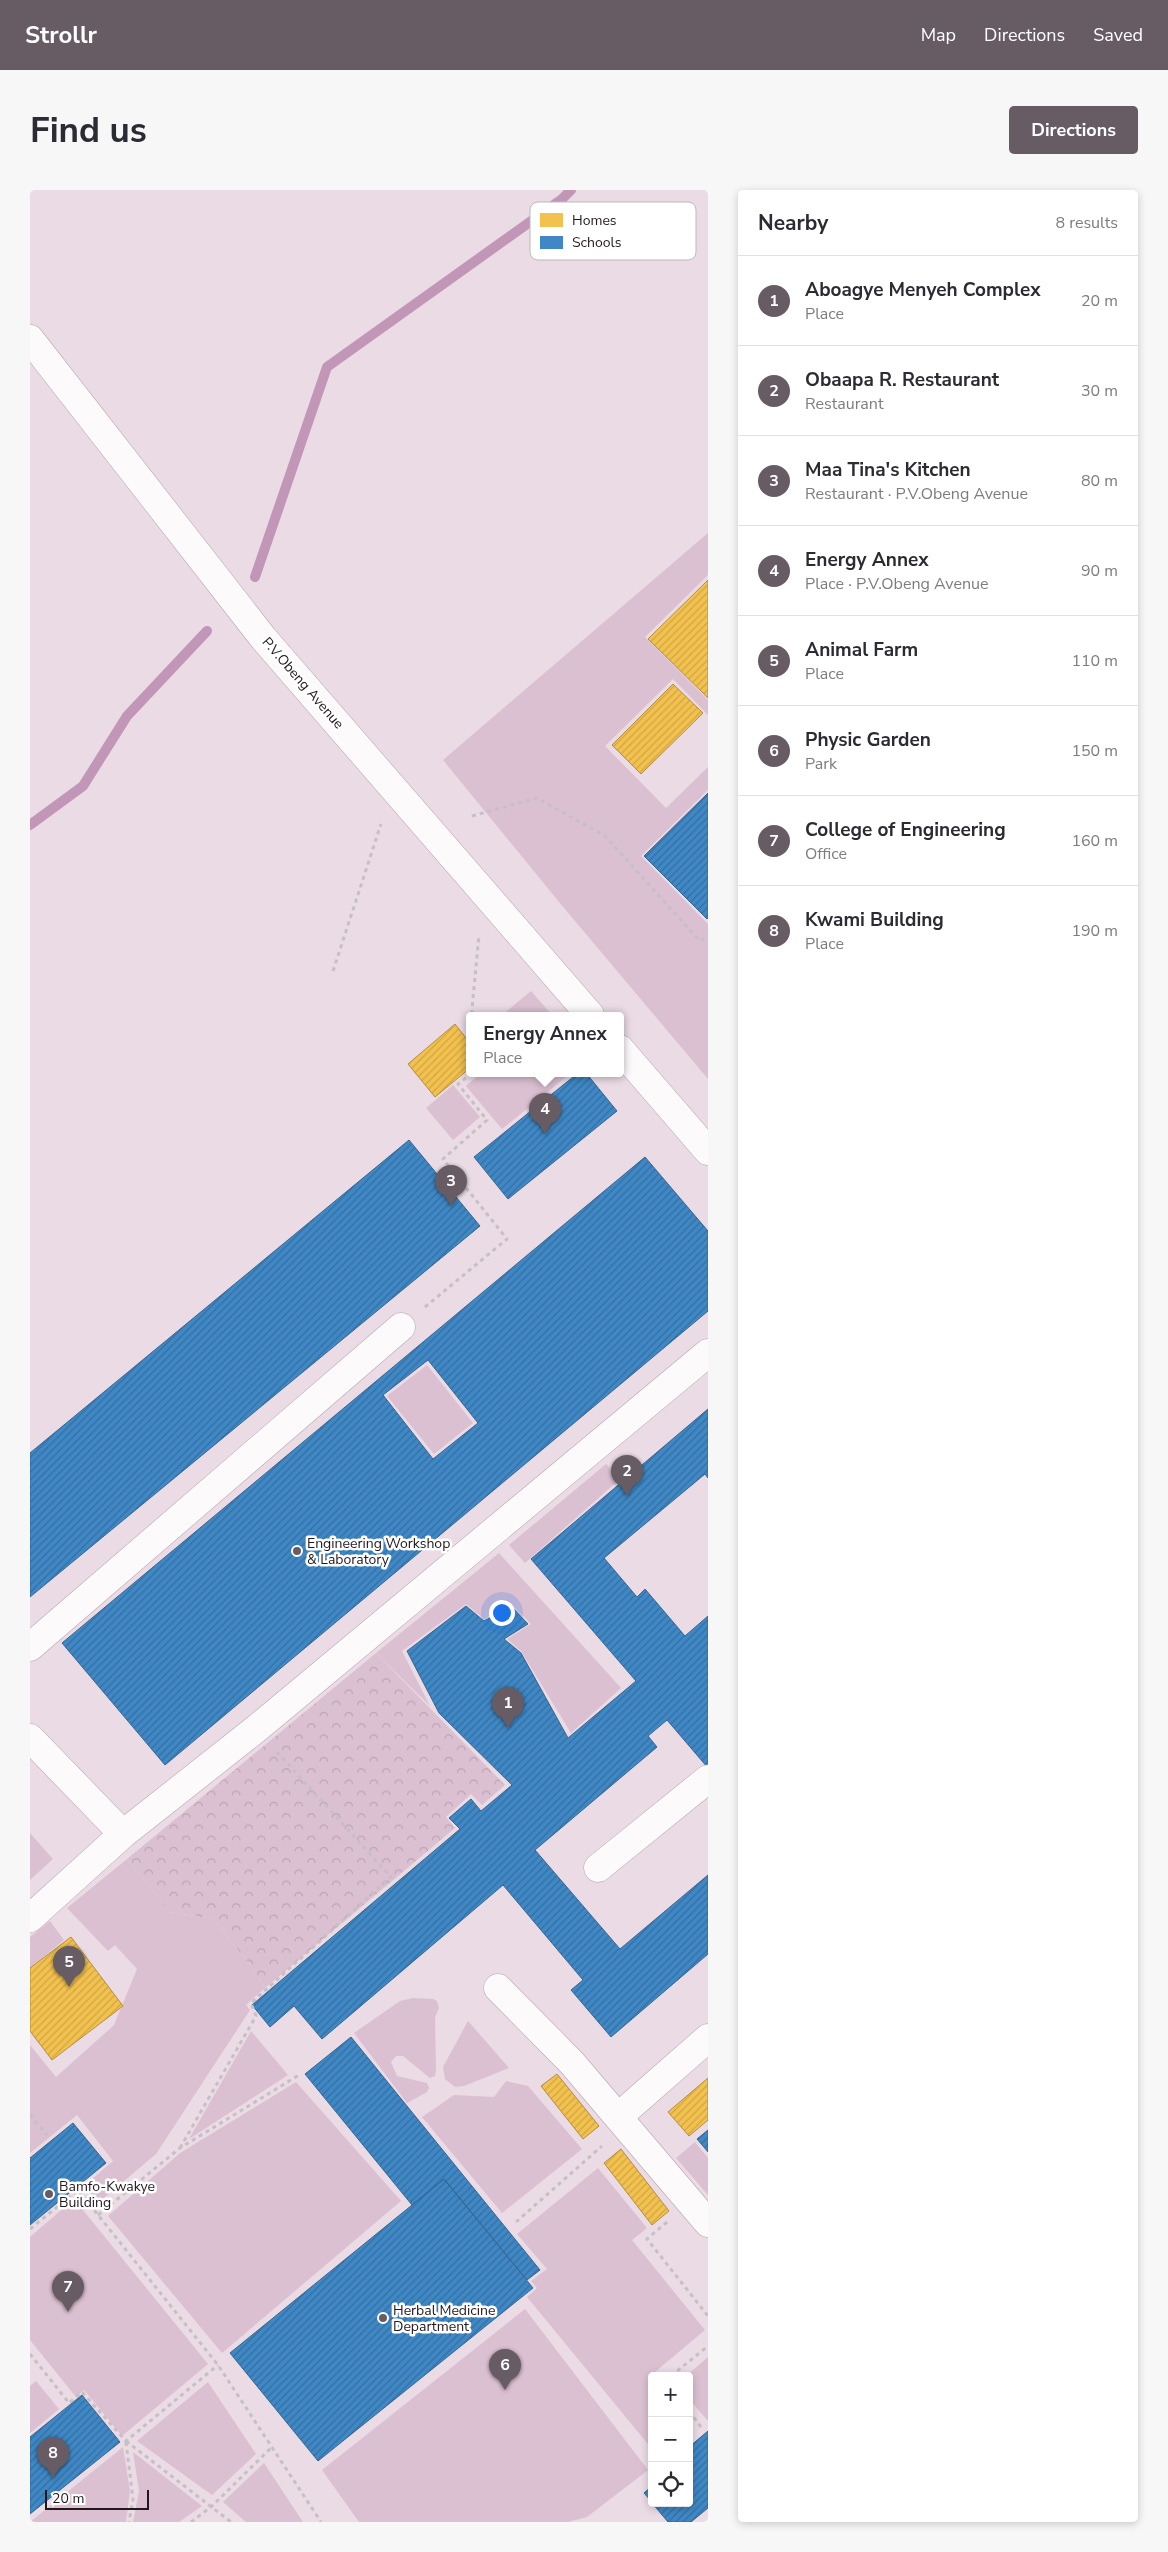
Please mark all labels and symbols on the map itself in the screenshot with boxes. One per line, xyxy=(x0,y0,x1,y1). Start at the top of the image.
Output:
legend xyxy=(530,202,696,260)
text: Homes xyxy=(572,211,617,230)
text: Schools xyxy=(572,233,622,252)
street label: P.V.Obeng Avenue xyxy=(258,633,348,733)
pin: 4 xyxy=(529,1093,561,1134)
pin: 3 xyxy=(435,1165,467,1206)
pin: 2 xyxy=(611,1455,643,1496)
place label: Engineering Workshop & Laboratory xyxy=(307,1534,450,1569)
marker: Engineering Workshop & Laboratory xyxy=(291,1545,303,1557)
your location xyxy=(489,1600,515,1626)
pin: 1 xyxy=(492,1687,524,1728)
pin: 5 xyxy=(53,1946,85,1987)
place label: Bamfo-Kwakye Building xyxy=(59,2177,155,2212)
marker: Bamfo-Kwakye Building xyxy=(43,2188,55,2200)
pin: 7 xyxy=(52,2271,84,2312)
place label: Herbal Medicine Department xyxy=(393,2301,495,2336)
marker: Herbal Medicine Department xyxy=(377,2312,389,2324)
pin: 6 xyxy=(489,2349,521,2390)
pin: 8 xyxy=(37,2437,69,2478)
scale bar xyxy=(45,2487,149,2510)

